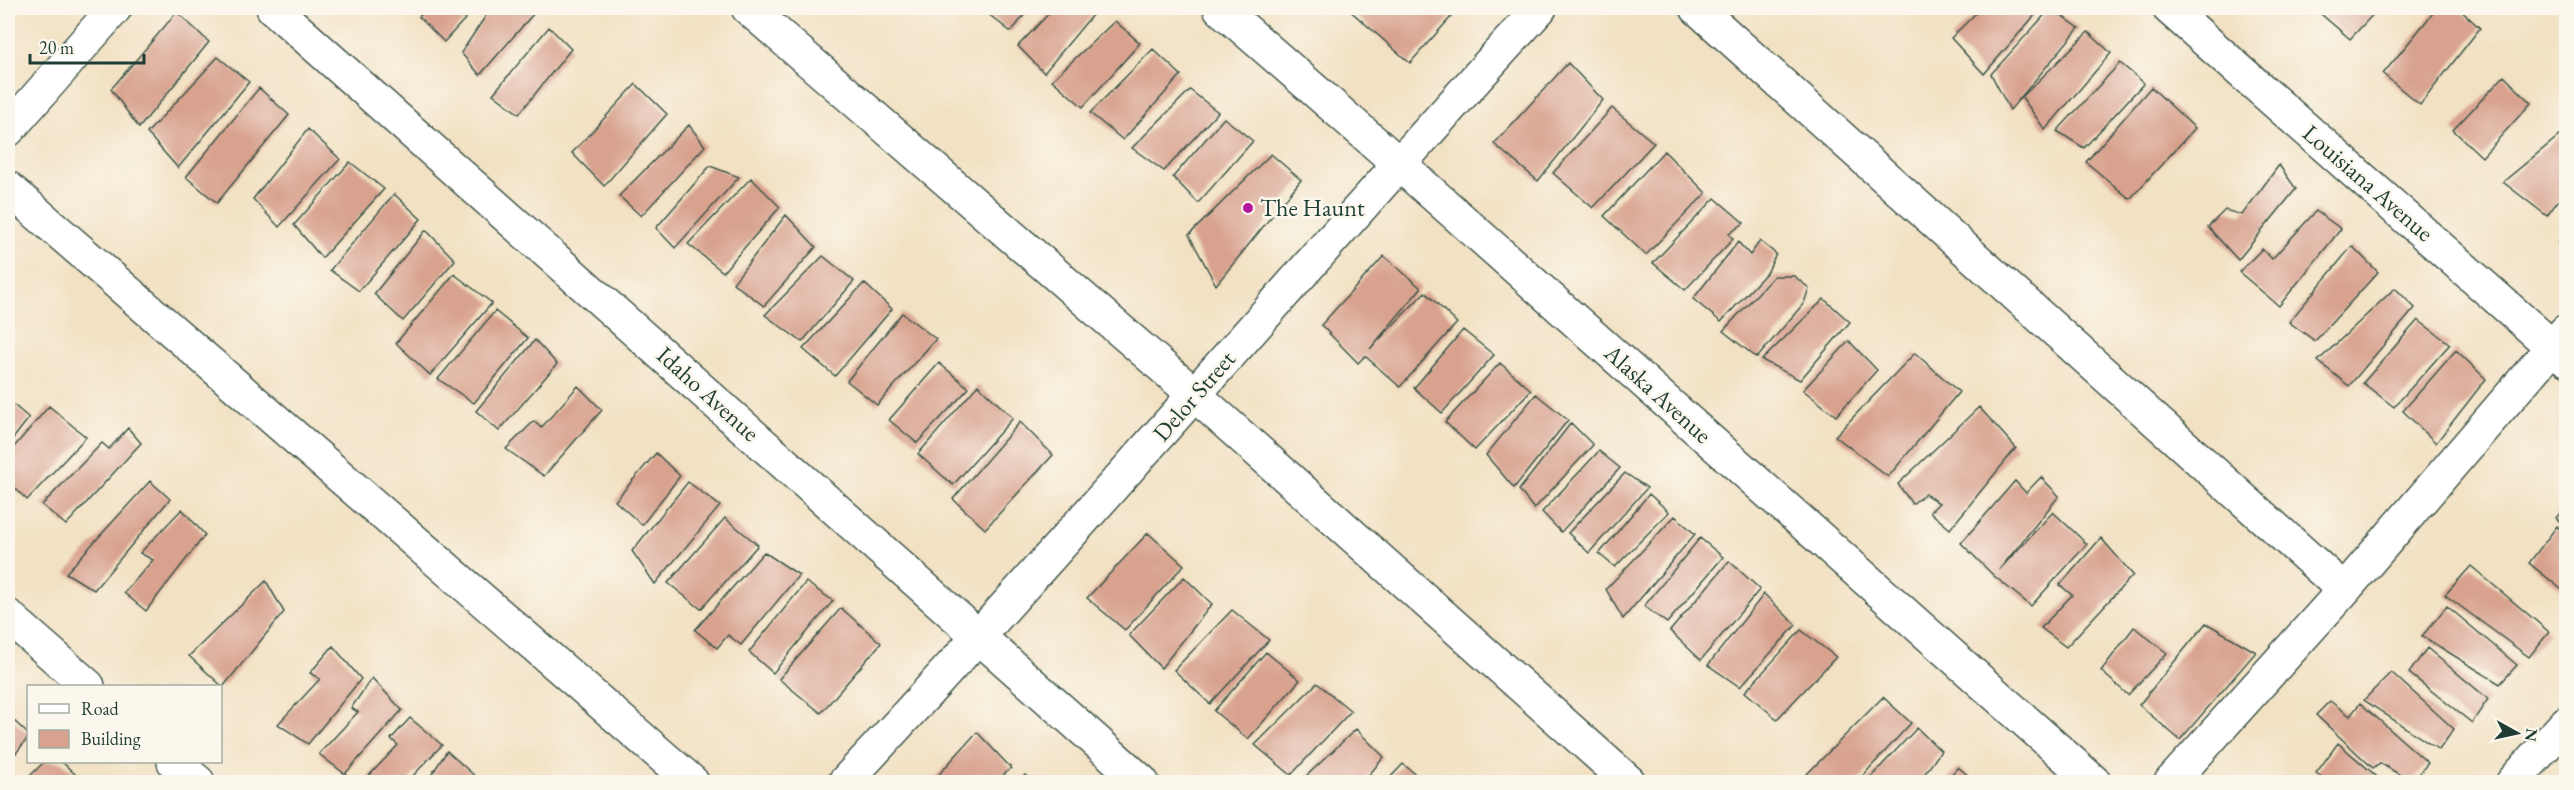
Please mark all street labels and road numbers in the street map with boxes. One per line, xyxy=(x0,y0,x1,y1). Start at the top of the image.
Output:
street label: Louisiana Avenue xyxy=(2296,117,2440,248)
street label: Alaska Avenue xyxy=(1597,337,1719,450)
street label: Idaho Avenue xyxy=(650,339,766,448)
street label: Delor Street xyxy=(1146,343,1242,448)

